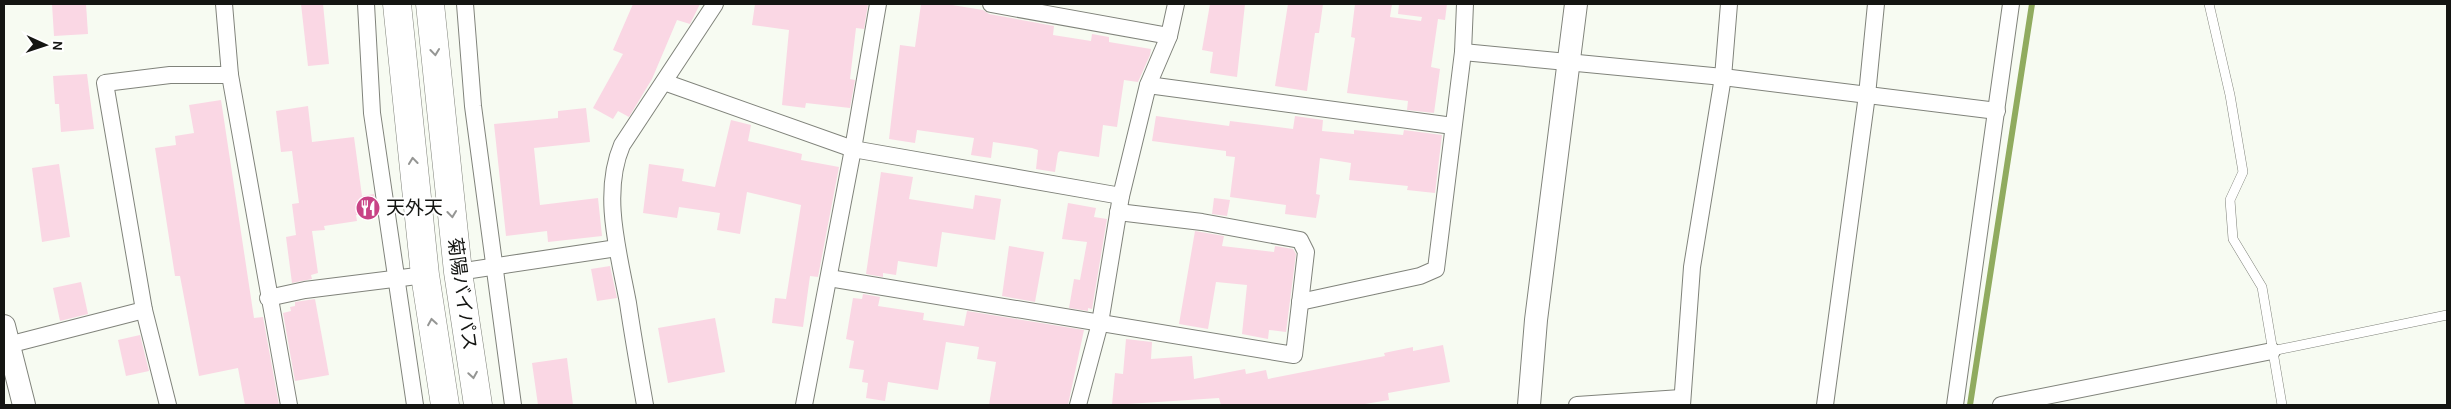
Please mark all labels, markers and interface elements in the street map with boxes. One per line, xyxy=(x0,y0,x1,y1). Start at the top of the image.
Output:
north arrow xyxy=(20,20,70,70)
text: N xyxy=(49,40,66,51)
one-way arrow xyxy=(429,49,440,57)
one-way arrow xyxy=(408,157,419,165)
restaurant icon: 天外天 xyxy=(355,195,381,221)
place label: 天外天 xyxy=(386,197,443,219)
one-way arrow xyxy=(446,210,457,218)
street label: 菊陽バイパス xyxy=(443,236,481,352)
one-way arrow xyxy=(427,318,438,326)
one-way arrow xyxy=(468,371,478,379)

